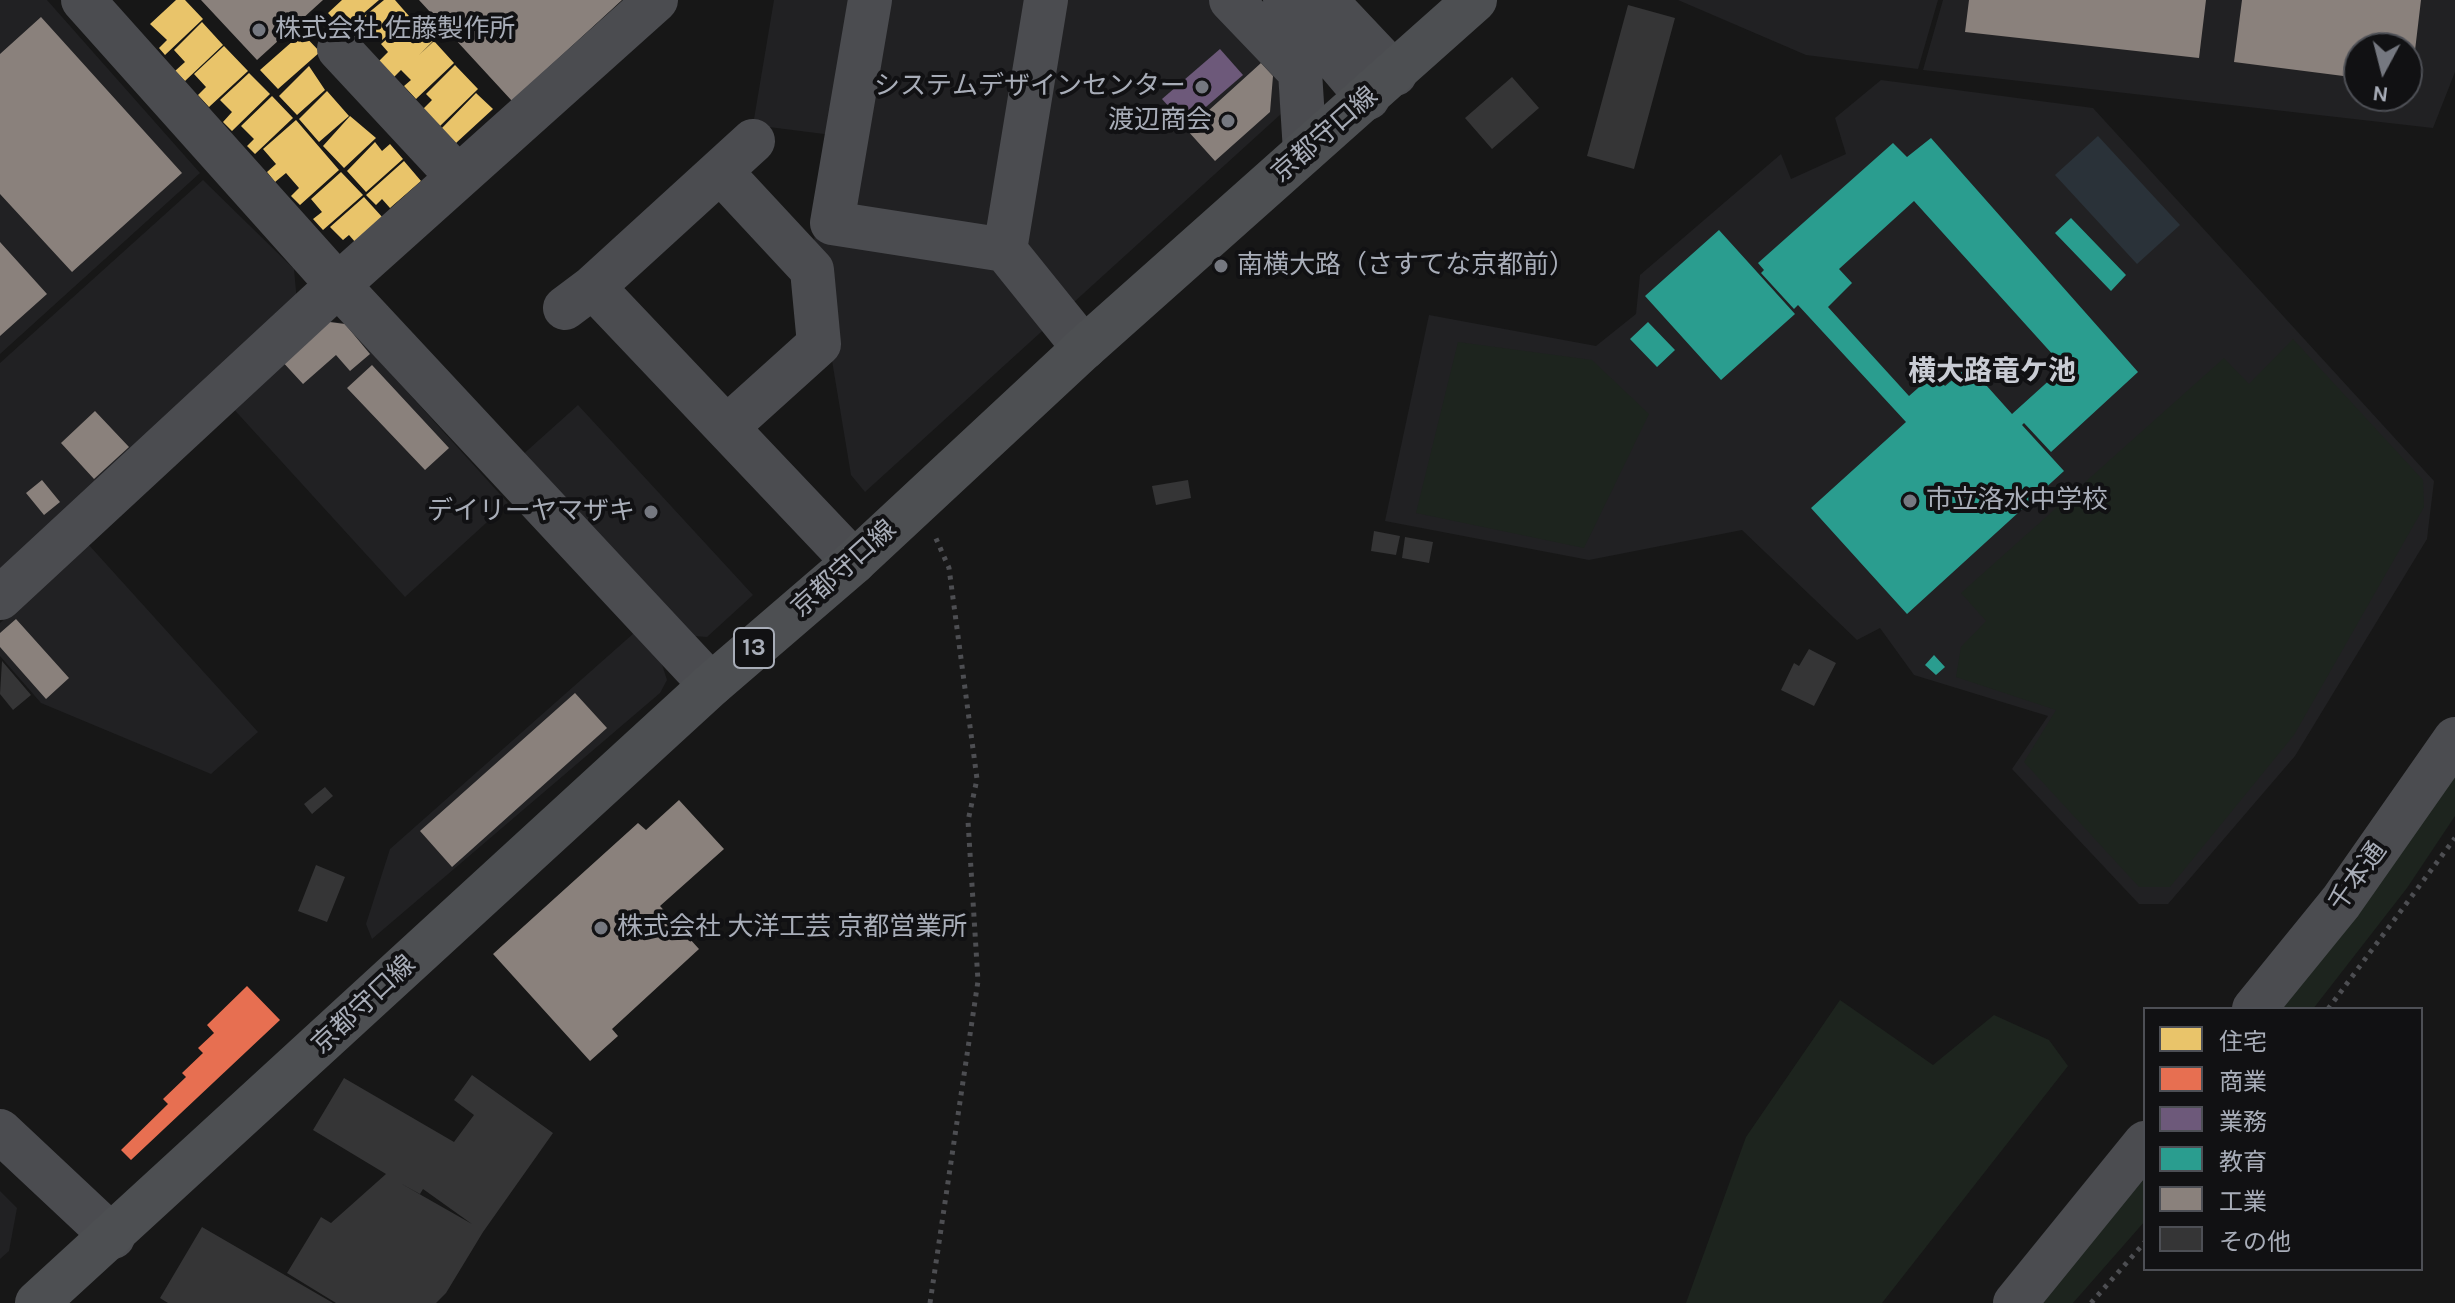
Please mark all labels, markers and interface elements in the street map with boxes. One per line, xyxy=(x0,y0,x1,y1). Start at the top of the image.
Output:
place label: 株式会社 佐藤製作所 xyxy=(275,14,515,46)
marker: 株式会社 佐藤製作所 xyxy=(250,21,268,39)
north arrow xyxy=(2343,32,2423,112)
place label: システムデザインセンター xyxy=(874,71,1186,103)
marker: システムデザインセンター xyxy=(1193,78,1211,96)
text: N xyxy=(2371,80,2390,108)
street label: 京都守口線 xyxy=(1266,81,1384,189)
place label: 渡辺商会 xyxy=(1108,105,1212,137)
marker: 渡辺商会 xyxy=(1219,112,1237,130)
place label: 南横大路（さすてな京都前） xyxy=(1237,250,1575,282)
marker: 南横大路（さすてな京都前） xyxy=(1212,257,1230,275)
district label: 横大路竜ケ池 xyxy=(1908,355,2076,389)
place label: 市立洛水中学校 xyxy=(1926,485,2108,517)
marker: 市立洛水中学校 xyxy=(1901,492,1919,510)
place label: デイリーヤマザキ xyxy=(427,496,635,528)
marker: デイリーヤマザキ xyxy=(642,503,660,521)
street label: 京都守口線 xyxy=(785,514,903,624)
road number: 13 xyxy=(734,628,774,668)
street label: 千本通 xyxy=(2322,836,2394,918)
place label: 株式会社 大洋工芸 京都営業所 xyxy=(617,912,967,944)
marker: 株式会社 大洋工芸 京都営業所 xyxy=(592,919,610,937)
street label: 京都守口線 xyxy=(306,949,422,1061)
legend xyxy=(2143,1007,2423,1271)
text: 住宅 xyxy=(2219,1028,2267,1056)
text: 商業 xyxy=(2219,1068,2267,1096)
text: 業務 xyxy=(2219,1108,2267,1136)
text: 教育 xyxy=(2219,1148,2267,1176)
text: 工業 xyxy=(2219,1188,2267,1216)
text: その他 xyxy=(2219,1228,2291,1256)

